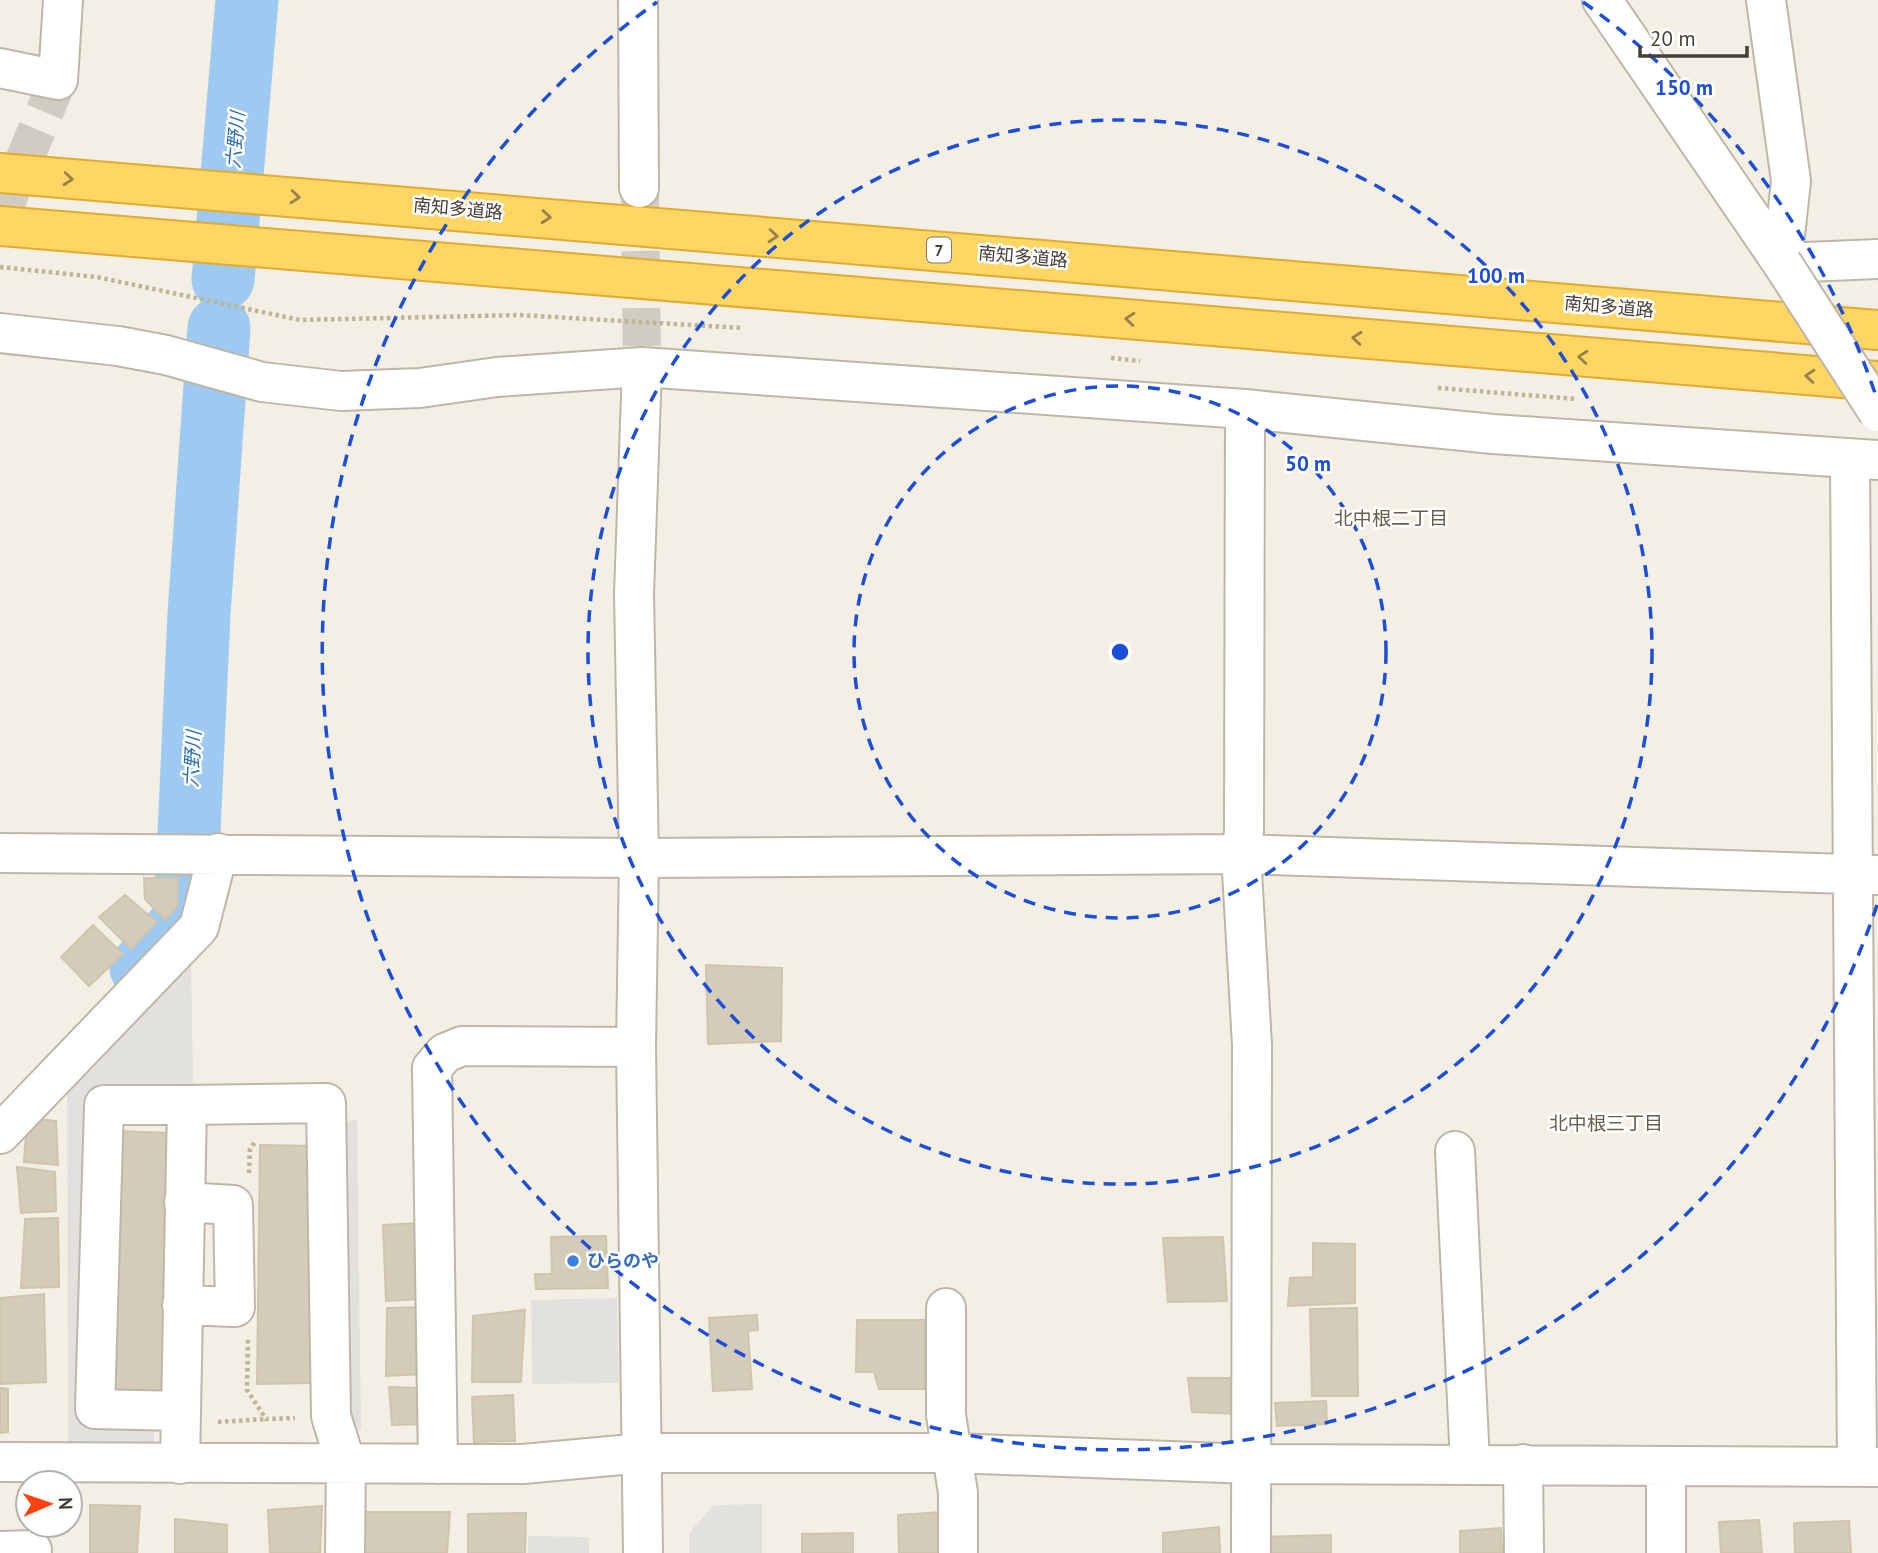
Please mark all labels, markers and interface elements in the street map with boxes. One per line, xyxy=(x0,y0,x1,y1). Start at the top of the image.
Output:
scale bar xyxy=(1640,14,1747,58)
text: 20 m xyxy=(1650,25,1696,52)
text: 150 m xyxy=(1655,74,1713,101)
water label: 六野川 xyxy=(221,109,250,169)
one-way arrow xyxy=(63,171,74,186)
one-way arrow xyxy=(290,189,301,204)
street label: 南知多道路 xyxy=(412,193,504,224)
one-way arrow xyxy=(541,209,552,224)
one-way arrow xyxy=(768,228,779,243)
road number: 7 xyxy=(927,238,951,262)
street label: 南知多道路 xyxy=(977,241,1069,272)
text: 100 m xyxy=(1467,262,1525,289)
street label: 南知多道路 xyxy=(1563,291,1655,322)
one-way arrow xyxy=(1124,312,1135,327)
one-way arrow xyxy=(1351,331,1362,346)
one-way arrow xyxy=(1577,350,1588,365)
one-way arrow xyxy=(1804,369,1815,384)
text: 50 m xyxy=(1285,450,1331,477)
district label: 北中根二丁目 xyxy=(1334,506,1448,530)
centre of rings xyxy=(1108,640,1132,664)
water label: 六野川 xyxy=(179,728,206,788)
district label: 北中根三丁目 xyxy=(1549,1111,1663,1135)
place label: ひらのや xyxy=(587,1249,659,1272)
marker: ひらのや xyxy=(565,1253,581,1269)
north arrow xyxy=(14,1469,84,1539)
text: N xyxy=(54,1497,78,1510)

